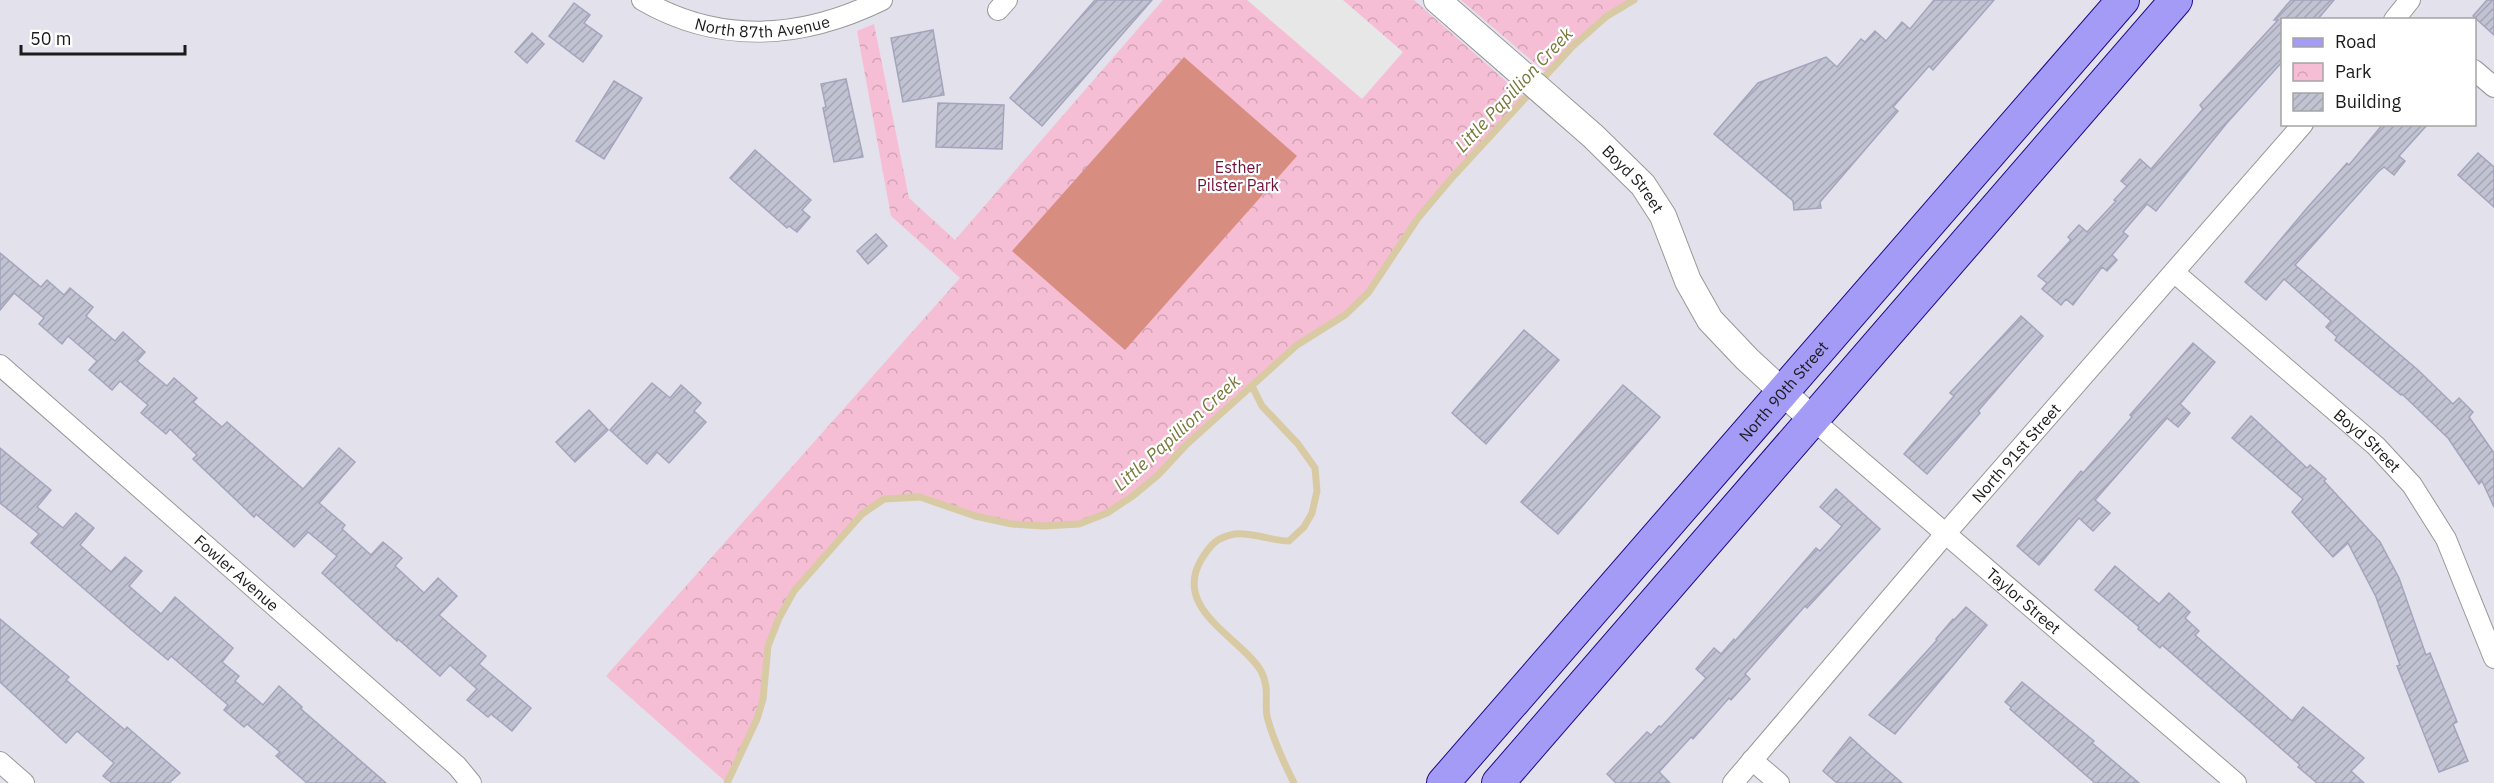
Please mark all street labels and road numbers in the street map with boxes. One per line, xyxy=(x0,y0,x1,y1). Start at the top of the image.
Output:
street label: North 87th Avenue xyxy=(693,11,832,42)
street label: Boyd Street xyxy=(1598,141,1668,217)
street label: North 90th Street xyxy=(1734,337,1832,445)
street label: North 91st Street xyxy=(1967,399,2065,506)
street label: Boyd Street xyxy=(2330,404,2405,476)
street label: Fowler Avenue xyxy=(190,530,283,615)
street label: Taylor Street xyxy=(1982,563,2065,638)

